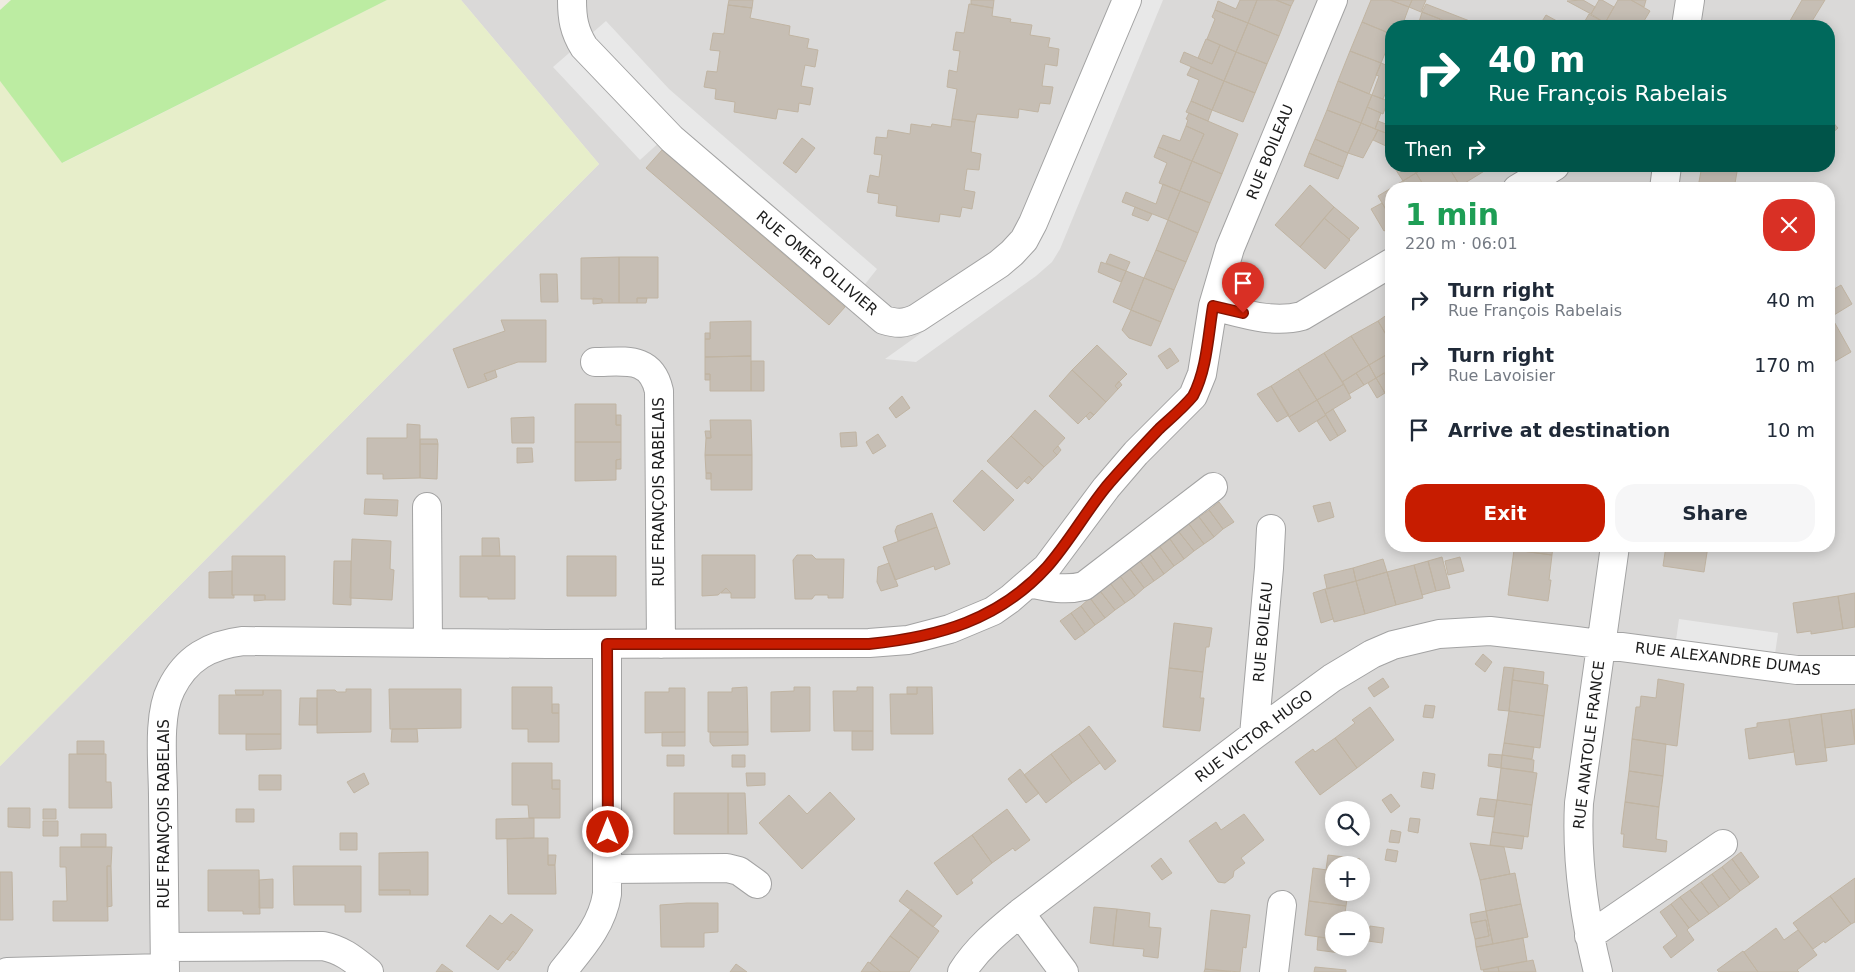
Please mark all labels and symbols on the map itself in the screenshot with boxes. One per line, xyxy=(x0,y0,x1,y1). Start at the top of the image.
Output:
street label: RUE BOILEAU xyxy=(1243,102,1297,202)
street label: RUE OMER OLLIVIER xyxy=(753,207,881,319)
pin xyxy=(1222,262,1264,313)
street label: RUE FRANÇOIS RABELAIS xyxy=(650,397,668,587)
street label: RUE BOILEAU xyxy=(1250,581,1276,683)
street label: RUE ALEXANDRE DUMAS xyxy=(1634,639,1822,679)
street label: RUE ANATOLE FRANCE xyxy=(1570,660,1608,830)
street label: RUE VICTOR HUGO xyxy=(1192,686,1316,786)
street label: RUE FRANÇOIS RABELAIS xyxy=(155,719,173,909)
position arrow xyxy=(581,805,633,857)

